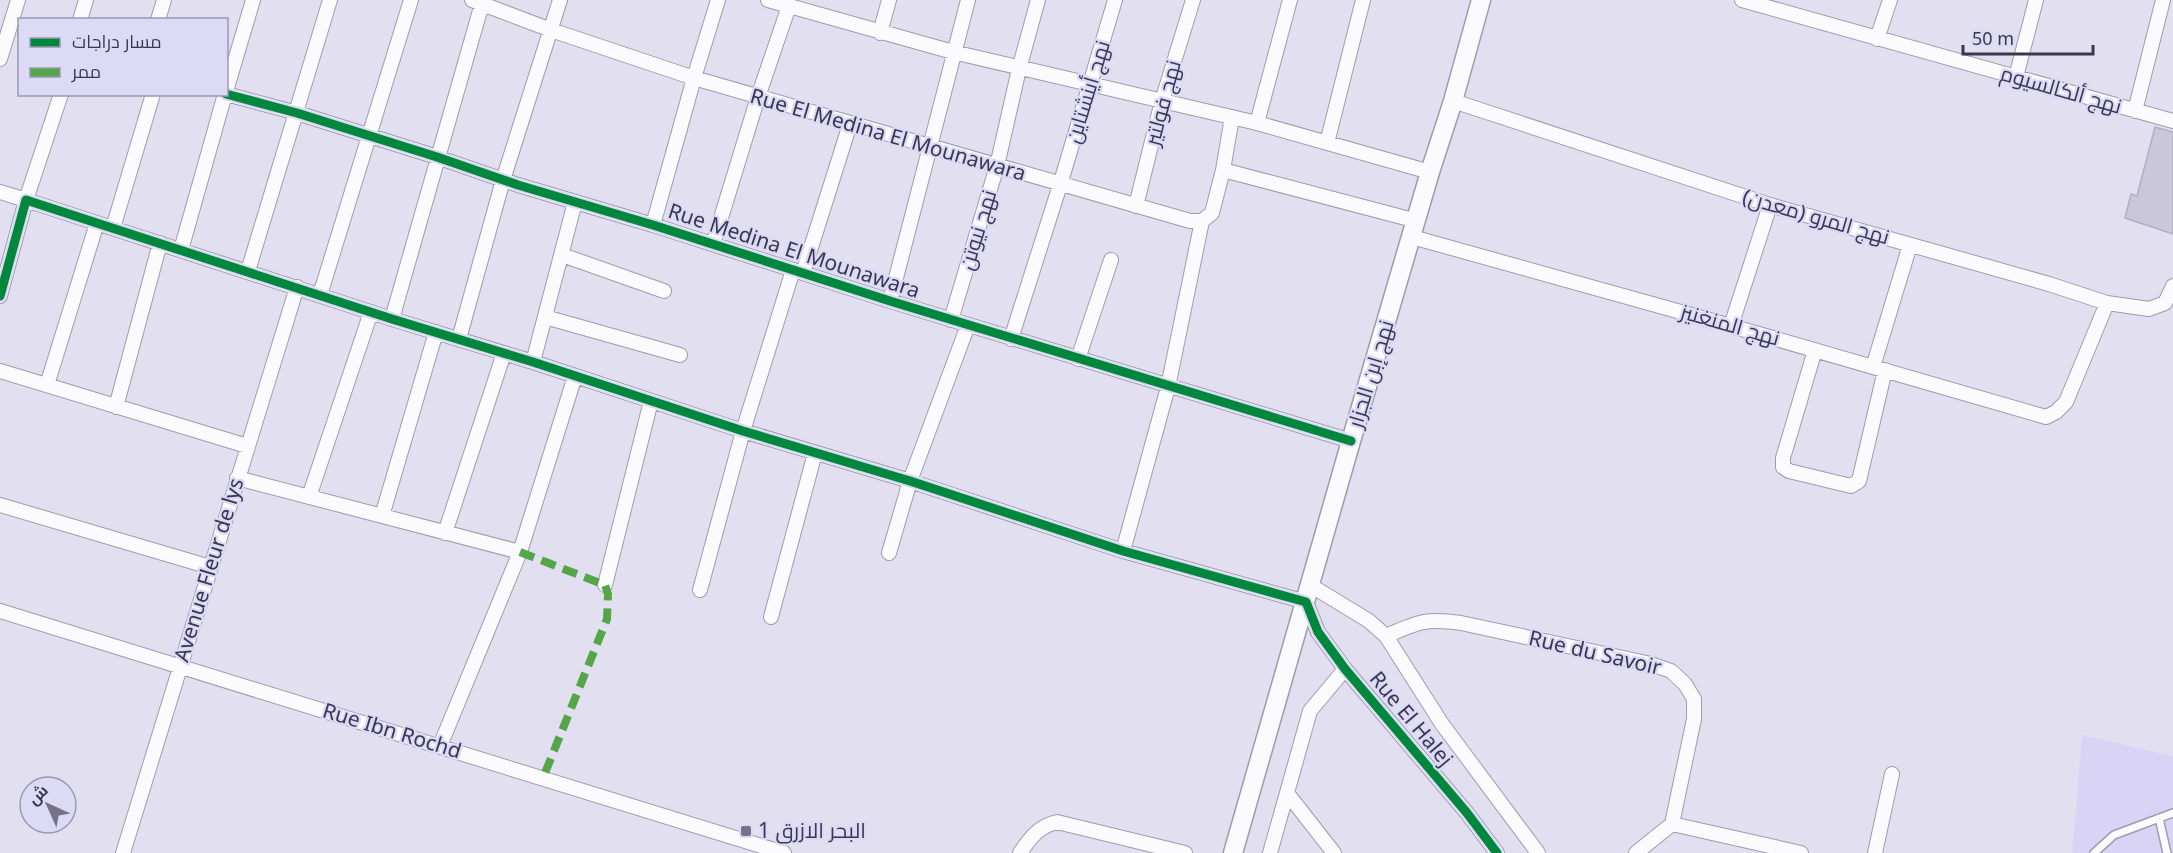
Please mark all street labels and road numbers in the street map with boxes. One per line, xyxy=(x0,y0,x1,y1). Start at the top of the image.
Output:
street label: نهج أينشتاين xyxy=(1058,37,1117,147)
street label: نهج فولتير xyxy=(1137,57,1188,150)
street label: نهج ألكالسيوم xyxy=(1997,58,2125,121)
street label: Rue El Medina El Mounawara xyxy=(747,81,1029,187)
street label: نهج المرو (معدن) xyxy=(1739,182,1893,251)
street label: نهج نيوتن xyxy=(952,186,1003,273)
street label: Rue Medina El Mounawara xyxy=(665,196,924,304)
street label: نهج المنغنيز xyxy=(1676,296,1783,353)
street label: نهج إبن الجزار xyxy=(1340,317,1401,432)
street label: Avenue Fleur de lys xyxy=(167,474,249,665)
street label: Rue du Savoir xyxy=(1526,623,1665,681)
street label: Rue El Halej xyxy=(1364,665,1460,772)
street label: Rue Ibn Rochd xyxy=(320,696,465,764)

